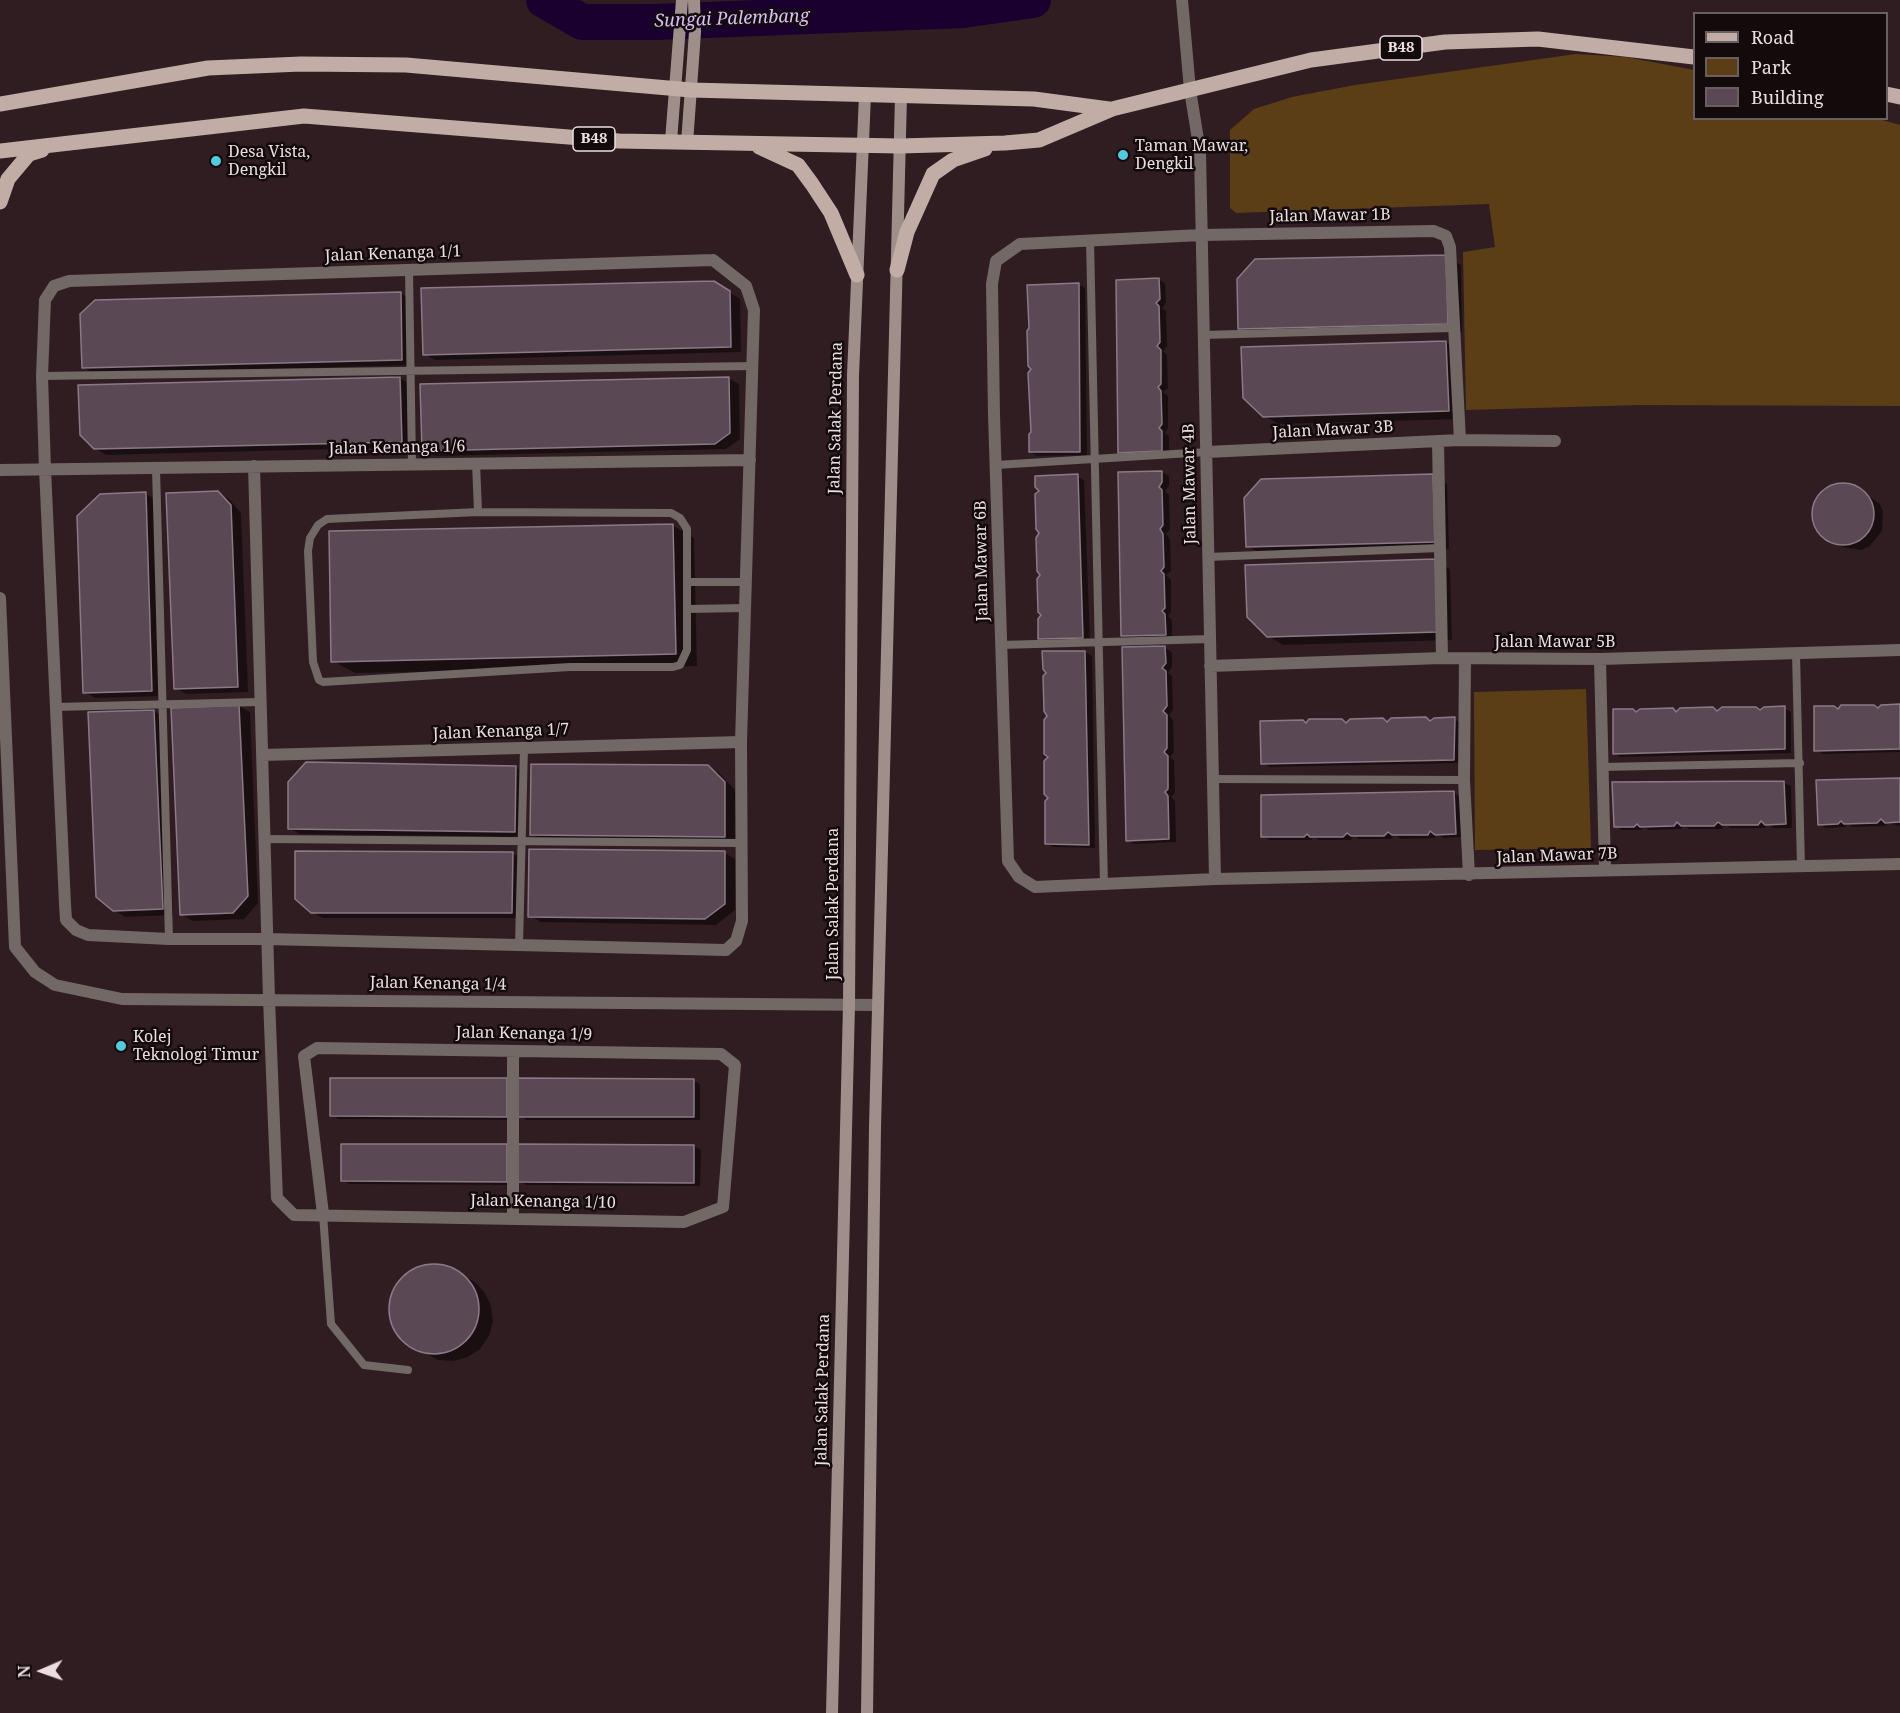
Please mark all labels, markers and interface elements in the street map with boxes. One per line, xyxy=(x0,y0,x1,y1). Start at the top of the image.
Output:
water label: Sungai Palembang xyxy=(654,5,810,33)
legend xyxy=(1693,12,1888,120)
text: Road xyxy=(1751,25,1794,49)
road number: B48 xyxy=(1380,36,1422,60)
text: Park xyxy=(1751,55,1791,79)
text: Building xyxy=(1751,85,1824,109)
road number: B48 xyxy=(573,127,615,151)
place label: Taman Mawar, Dengkil xyxy=(1135,136,1248,174)
place label: Desa Vista, Dengkil xyxy=(228,142,310,180)
marker: Taman Mawar, Dengkil xyxy=(1116,148,1130,162)
marker: Desa Vista, Dengkil xyxy=(209,154,223,168)
street label: Jalan Mawar 1B xyxy=(1269,205,1391,227)
street label: Jalan Kenanga 1/1 xyxy=(324,242,462,266)
street label: Jalan Salak Perdana xyxy=(825,342,847,494)
street label: Jalan Mawar 3B xyxy=(1272,417,1394,443)
street label: Jalan Mawar 4B xyxy=(1179,423,1201,545)
street label: Jalan Kenanga 1/6 xyxy=(329,437,465,459)
street label: Jalan Mawar 6B xyxy=(971,500,993,622)
street label: Jalan Mawar 5B xyxy=(1494,632,1616,652)
street label: Jalan Kenanga 1/7 xyxy=(432,720,570,744)
street label: Jalan Salak Perdana xyxy=(823,828,843,980)
street label: Jalan Mawar 7B xyxy=(1496,844,1618,868)
street label: Jalan Kenanga 1/4 xyxy=(370,973,506,995)
street label: Jalan Kenanga 1/9 xyxy=(456,1023,592,1045)
place label: Kolej Teknologi Timur xyxy=(133,1027,259,1065)
marker: Kolej Teknologi Timur xyxy=(114,1039,128,1053)
street label: Jalan Kenanga 1/10 xyxy=(470,1191,616,1213)
street label: Jalan Salak Perdana xyxy=(812,1314,834,1466)
north arrow xyxy=(12,1641,72,1701)
text: N xyxy=(13,1665,35,1678)

